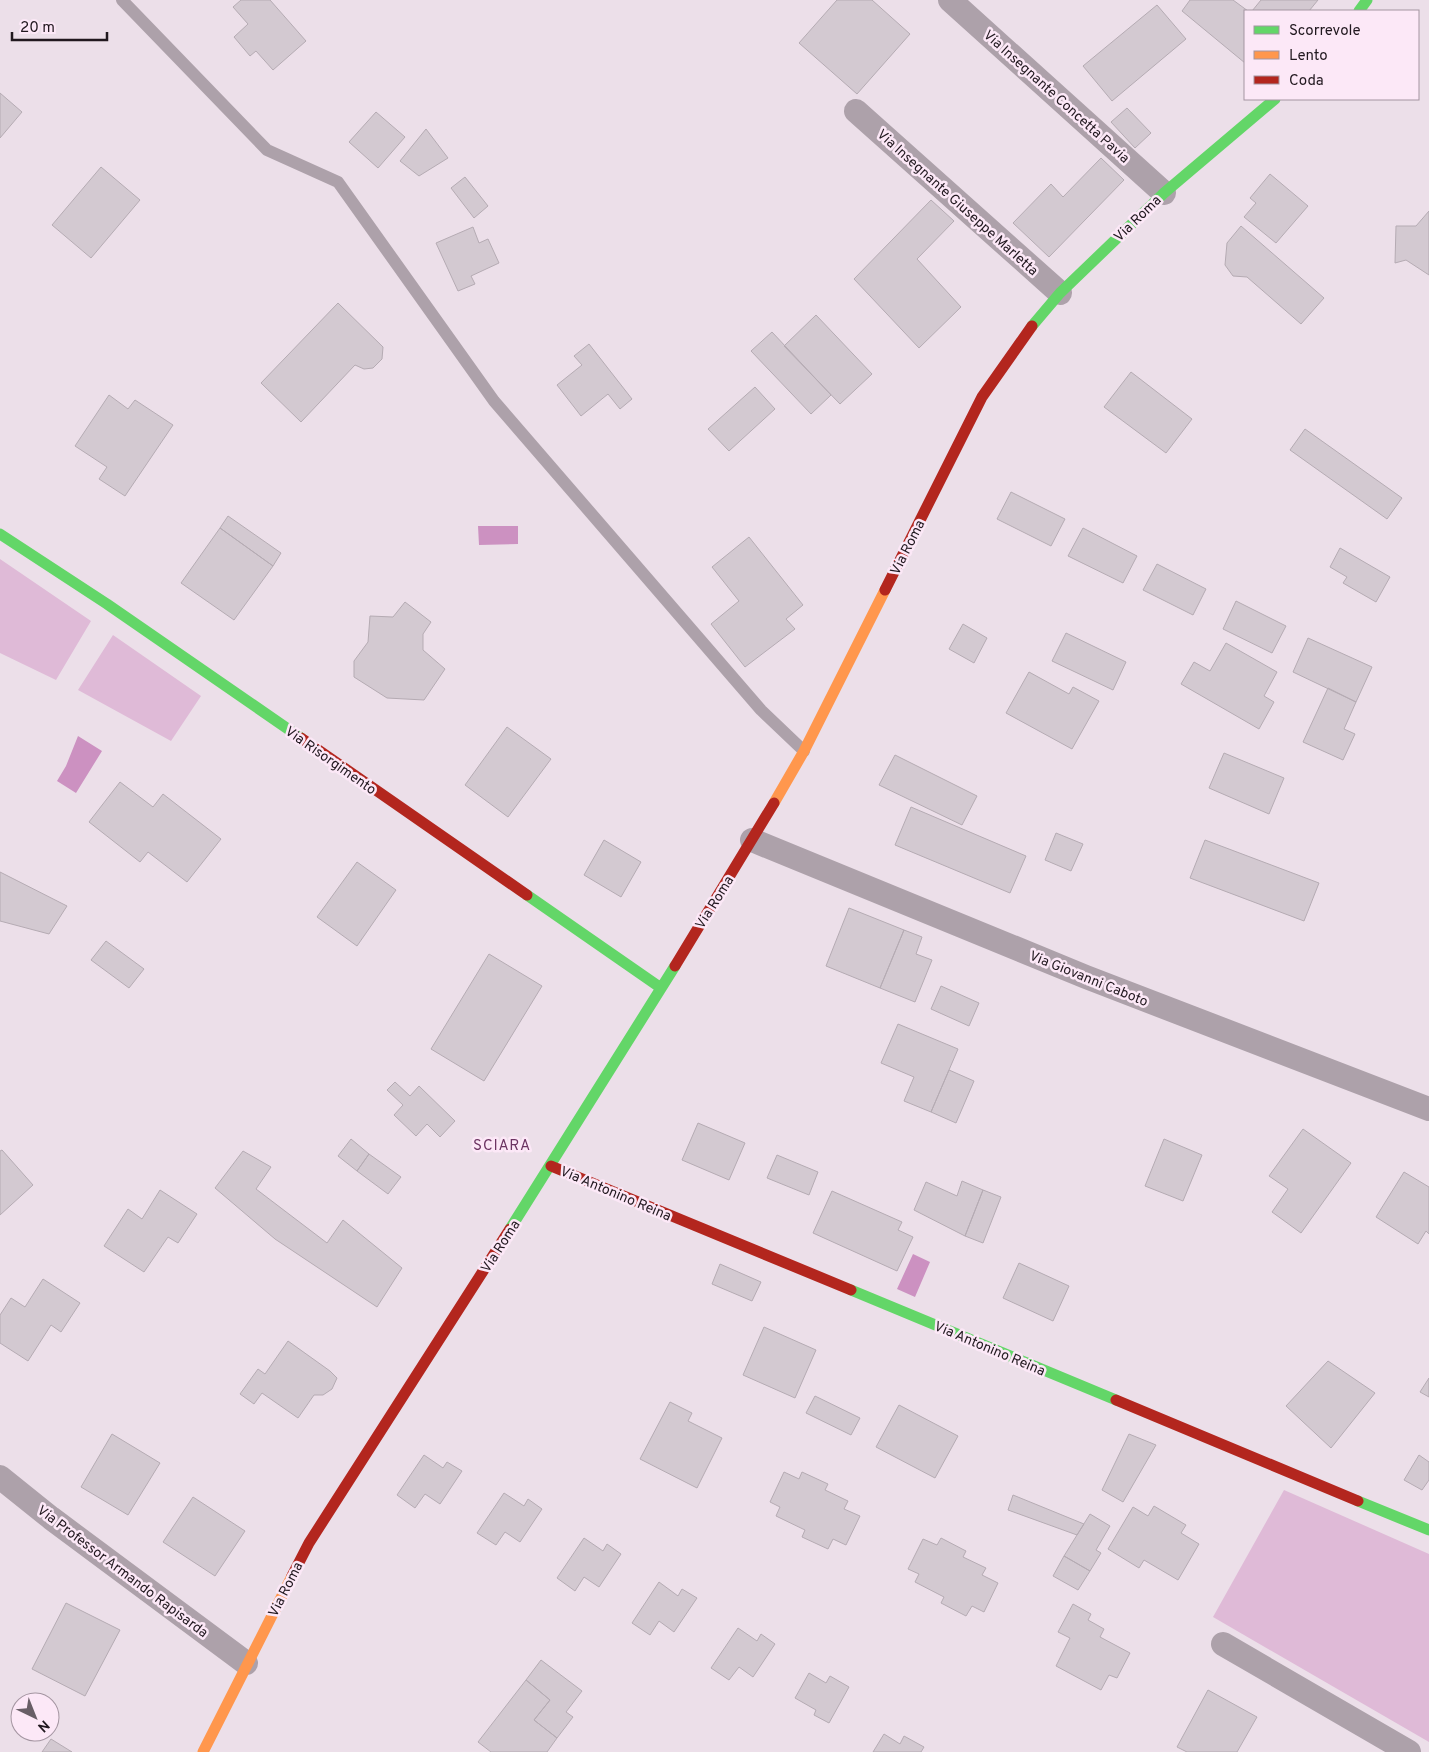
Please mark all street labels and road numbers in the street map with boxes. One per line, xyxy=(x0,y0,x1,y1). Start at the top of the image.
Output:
street label: Via Insegnante Concetta Pavia xyxy=(979,27,1133,167)
street label: Via Insegnante Giuseppe Marletta xyxy=(873,126,1041,280)
street label: Via Roma xyxy=(1111,192,1165,246)
street label: Via Roma xyxy=(887,517,929,578)
street label: Via Risorgimento xyxy=(281,723,379,799)
street label: Via Roma xyxy=(692,873,738,932)
street label: Via Giovanni Caboto xyxy=(1027,948,1151,1011)
street label: Via Antonino Reina xyxy=(557,1163,673,1225)
street label: Via Roma xyxy=(478,1217,525,1276)
street label: Via Antonino Reina xyxy=(931,1318,1047,1380)
street label: Via Professor Armando Rapisarda xyxy=(33,1502,211,1642)
street label: Via Roma xyxy=(265,1559,307,1620)

